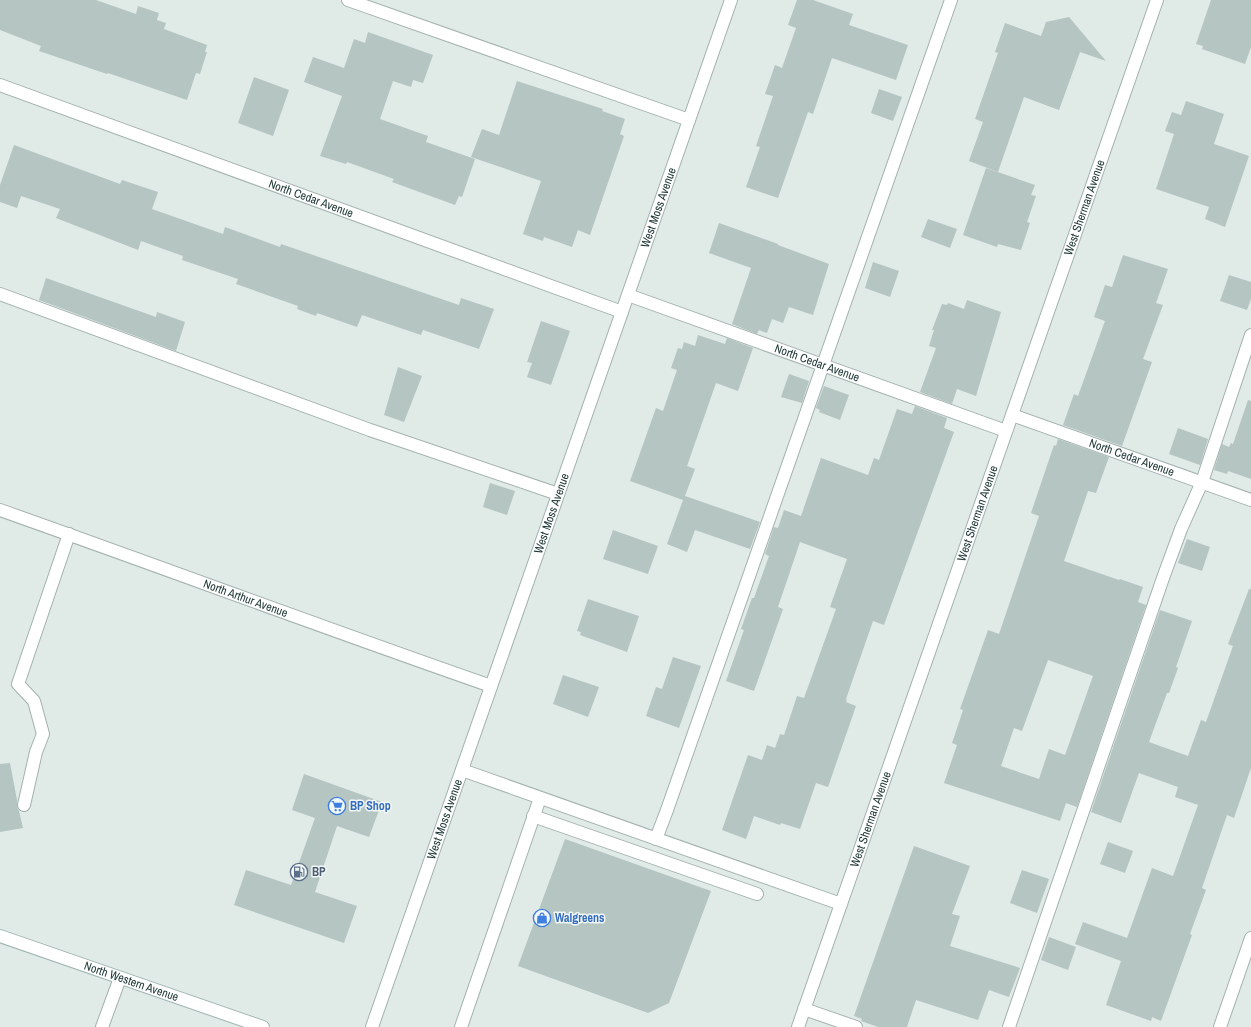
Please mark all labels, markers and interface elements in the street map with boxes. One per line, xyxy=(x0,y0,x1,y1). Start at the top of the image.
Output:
street label: West Sherman Avenue xyxy=(1060,158,1109,258)
street label: West Moss Avenue xyxy=(637,165,680,250)
street label: North Cedar Avenue xyxy=(266,176,356,221)
street label: North Cedar Avenue xyxy=(772,340,862,386)
street label: North Cedar Avenue xyxy=(1087,435,1176,480)
street label: West Sherman Avenue xyxy=(953,463,1002,564)
street label: West Moss Avenue xyxy=(530,471,573,556)
street label: North Arthur Avenue xyxy=(201,576,290,621)
street label: West Sherman Avenue xyxy=(846,769,895,869)
street label: West Moss Avenue xyxy=(423,777,466,862)
supermarket icon: BP Shop xyxy=(327,796,347,816)
place label: BP Shop xyxy=(350,798,391,814)
fuel station icon: BP xyxy=(289,862,309,882)
place label: BP xyxy=(312,864,326,880)
shop icon: Walgreens xyxy=(532,908,552,928)
place label: Walgreens xyxy=(555,910,605,926)
street label: North Western Avenue xyxy=(82,958,181,1005)

